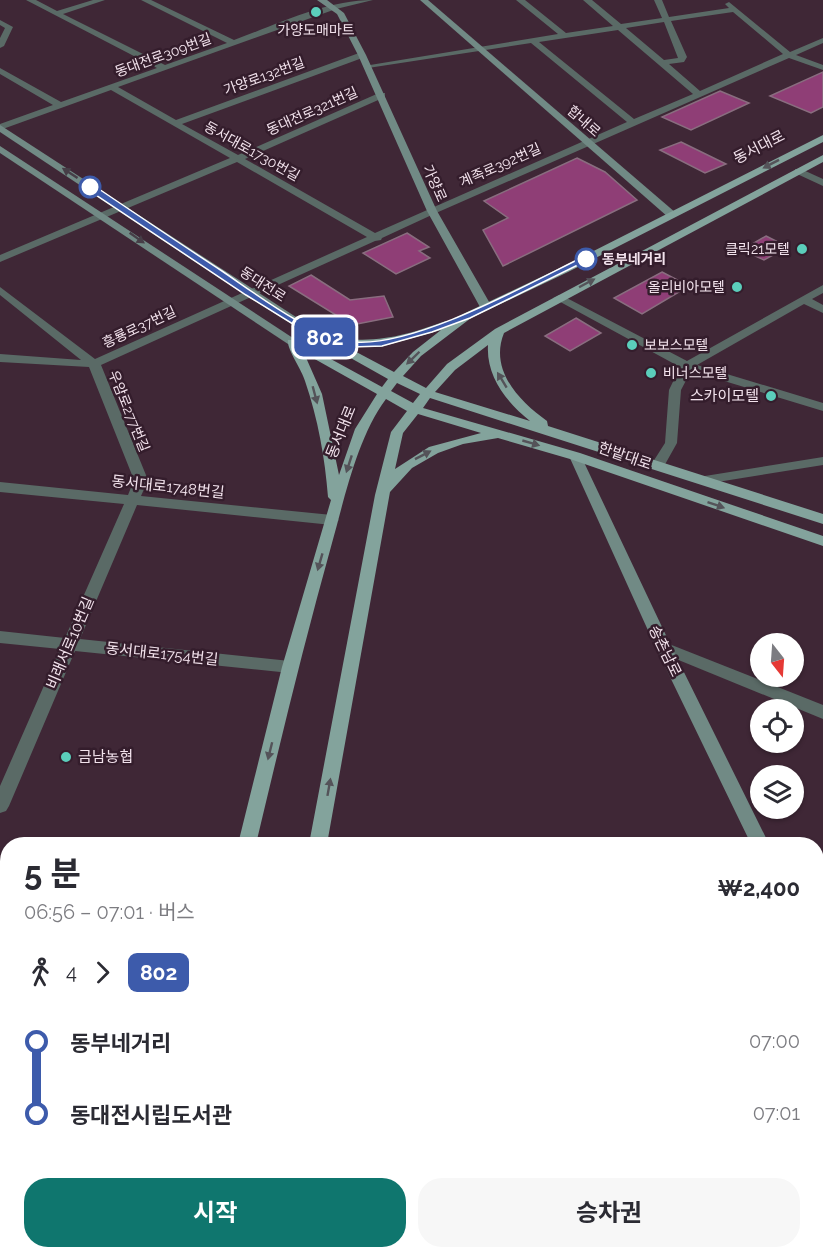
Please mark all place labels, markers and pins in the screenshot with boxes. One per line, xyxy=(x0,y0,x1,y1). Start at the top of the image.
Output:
marker: 가양도매마트 xyxy=(309,5,323,19)
place label: 가양도매마트 xyxy=(277,22,355,38)
unlabelled marker xyxy=(79,176,101,198)
place label: 클릭21모텔 xyxy=(725,241,790,257)
marker: 클릭21모텔 xyxy=(795,242,809,256)
marker: 동부네거리 xyxy=(575,248,597,270)
place label: 동부네거리 xyxy=(602,251,666,267)
place label: 올리비아모텔 xyxy=(648,279,725,295)
marker: 올리비아모텔 xyxy=(730,280,744,294)
place label: 보보스모텔 xyxy=(644,337,708,353)
marker: 보보스모텔 xyxy=(625,338,639,352)
place label: 비너스모텔 xyxy=(663,365,727,381)
marker: 비너스모텔 xyxy=(644,366,658,380)
place label: 스카이모텔 xyxy=(690,387,759,405)
marker: 스카이모텔 xyxy=(764,389,778,403)
place label: 금남농협 xyxy=(78,748,133,766)
marker: 금남농협 xyxy=(59,750,73,764)

